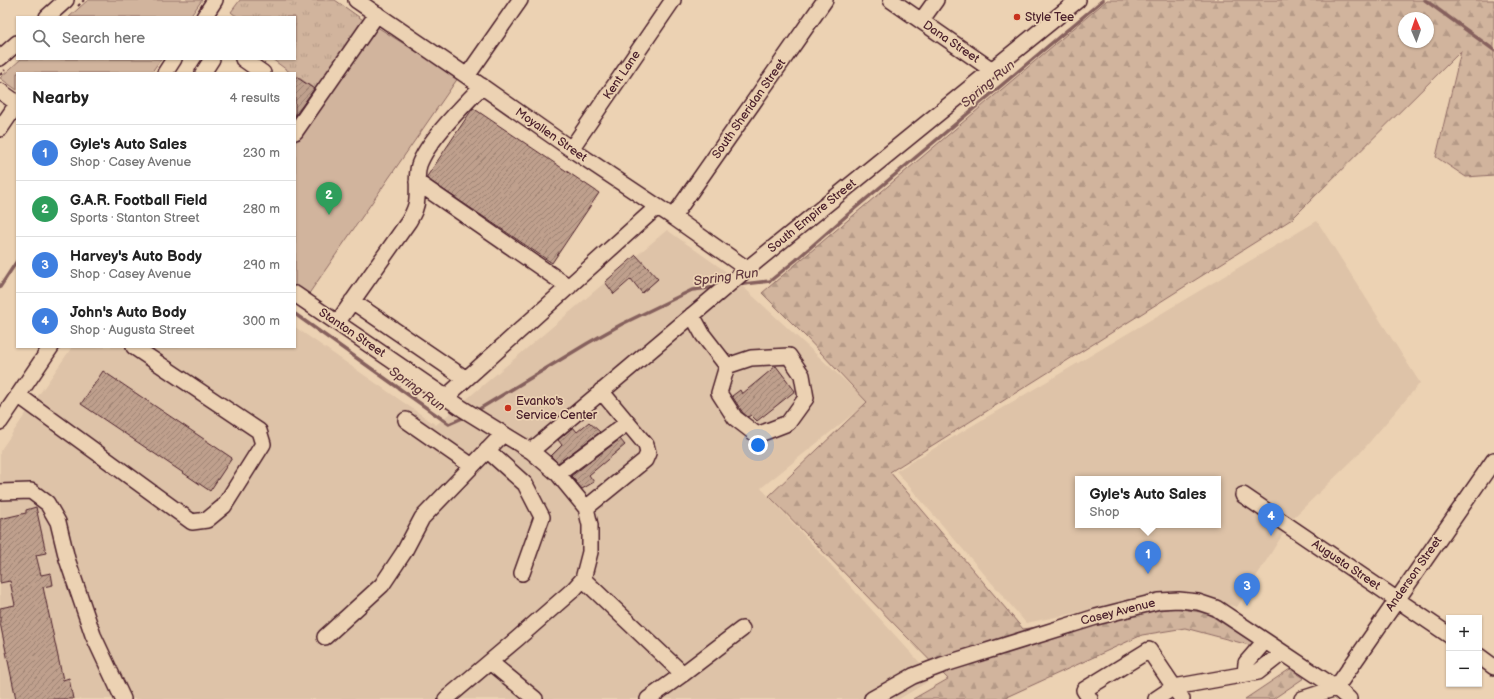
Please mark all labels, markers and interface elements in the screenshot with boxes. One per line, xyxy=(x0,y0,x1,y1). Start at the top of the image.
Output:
place label: Style Tee xyxy=(1025,10,1074,25)
marker: Style Tee xyxy=(1012,12,1022,22)
north arrow xyxy=(1398,12,1434,48)
search box xyxy=(16,16,296,60)
street label: Dana Street xyxy=(920,18,982,67)
icon: search xyxy=(30,27,52,49)
text: Search here xyxy=(62,29,145,48)
street label: Kent Lane xyxy=(600,48,644,102)
street label: South Sheridan Street xyxy=(709,56,789,162)
water label: Spring Run xyxy=(958,57,1018,111)
text: Nearby xyxy=(32,88,89,108)
text: 4 results xyxy=(230,90,280,106)
street label: Moyallen Street xyxy=(512,105,590,165)
text: Gyle's Auto Sales xyxy=(70,135,187,154)
text: 1 xyxy=(42,145,48,161)
text: 230 m xyxy=(243,145,280,161)
text: Shop · Casey Avenue xyxy=(70,154,191,170)
street label: South Empire Street xyxy=(765,176,859,256)
pin: 2 xyxy=(316,182,342,215)
text: G.A.R. Football Field xyxy=(70,191,207,210)
text: 2 xyxy=(41,201,49,217)
text: 280 m xyxy=(243,201,280,217)
text: Sports · Stanton Street xyxy=(70,210,200,226)
text: Harvey's Auto Body xyxy=(70,247,202,266)
text: 3 xyxy=(41,257,49,273)
text: 290 m xyxy=(243,257,280,273)
water label: Spring Run xyxy=(693,265,759,289)
text: Shop · Casey Avenue xyxy=(70,266,191,282)
text: John's Auto Body xyxy=(70,303,186,322)
street label: Stanton Street xyxy=(316,305,388,361)
text: 4 xyxy=(41,313,49,329)
text: 300 m xyxy=(242,313,280,329)
text: Shop · Augusta Street xyxy=(70,322,195,338)
water label: Spring Run xyxy=(386,363,448,415)
place label: Evanko's Service Center xyxy=(516,394,598,423)
marker: Evanko's Service Center xyxy=(503,403,513,413)
your location xyxy=(748,435,768,455)
popup xyxy=(1075,476,1221,528)
text: Gyle's Auto Sales xyxy=(1090,485,1206,504)
pin: 4 xyxy=(1258,503,1284,536)
text: Shop xyxy=(1090,504,1120,520)
street label: Anderson Street xyxy=(1383,533,1446,614)
street label: Augusta Street xyxy=(1309,537,1383,594)
pin: 1 xyxy=(1135,541,1161,574)
pin: 3 xyxy=(1234,573,1260,606)
street label: Casey Avenue xyxy=(1079,595,1157,629)
map controls xyxy=(1446,615,1482,687)
button: + xyxy=(1446,615,1482,651)
button: − xyxy=(1446,651,1482,687)

